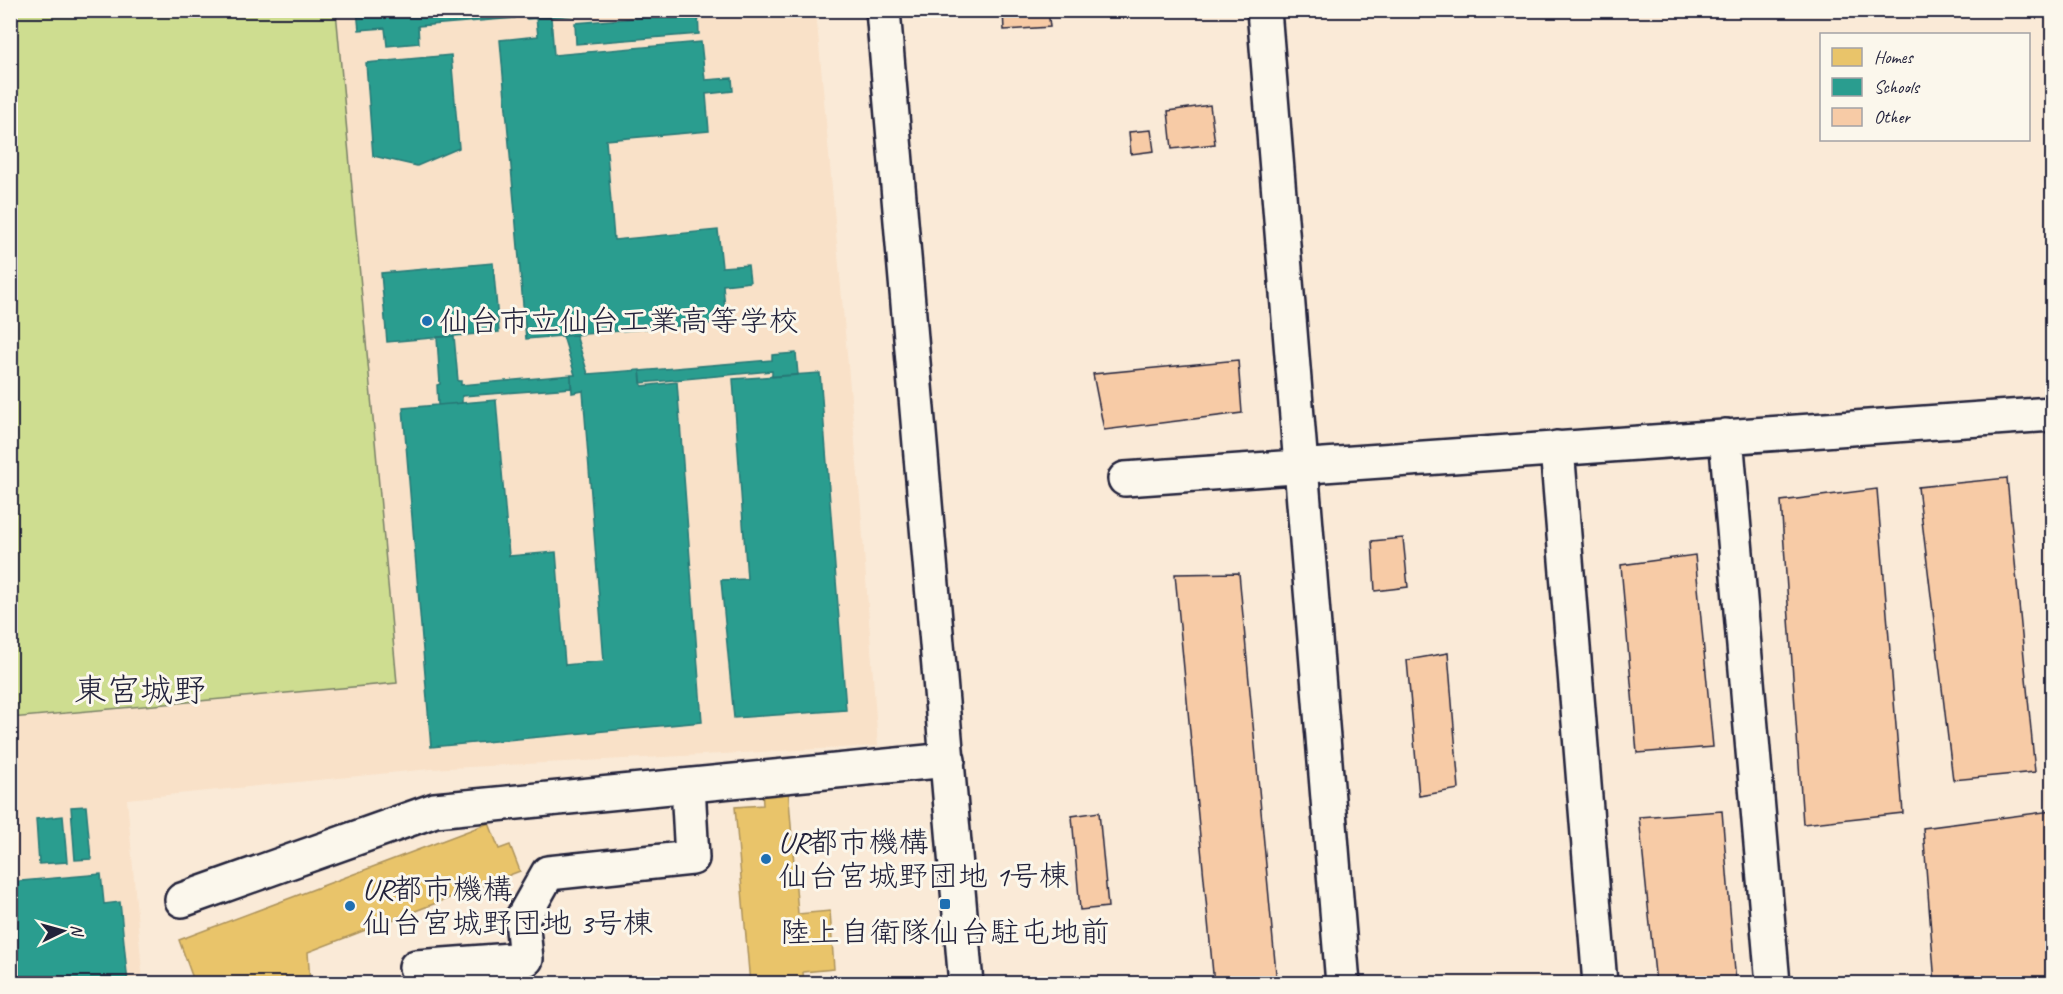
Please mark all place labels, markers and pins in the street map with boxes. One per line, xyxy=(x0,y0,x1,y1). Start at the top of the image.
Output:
place label: 仙台市立仙台工業高等学校 xyxy=(439,302,799,340)
marker: 仙台市立仙台工業高等学校 xyxy=(420,314,434,328)
place label: UR都市機構 仙台宮城野団地 1号棟 xyxy=(778,823,1069,895)
marker: UR都市機構 仙台宮城野団地 1号棟 xyxy=(759,852,773,866)
place label: UR都市機構 仙台宮城野団地 3号棟 xyxy=(362,870,653,942)
marker: 陸上自衛隊仙台駐屯地前 xyxy=(938,897,952,911)
marker: UR都市機構 仙台宮城野団地 3号棟 xyxy=(343,899,357,913)
place label: 陸上自衛隊仙台駐屯地前 xyxy=(780,913,1110,951)

